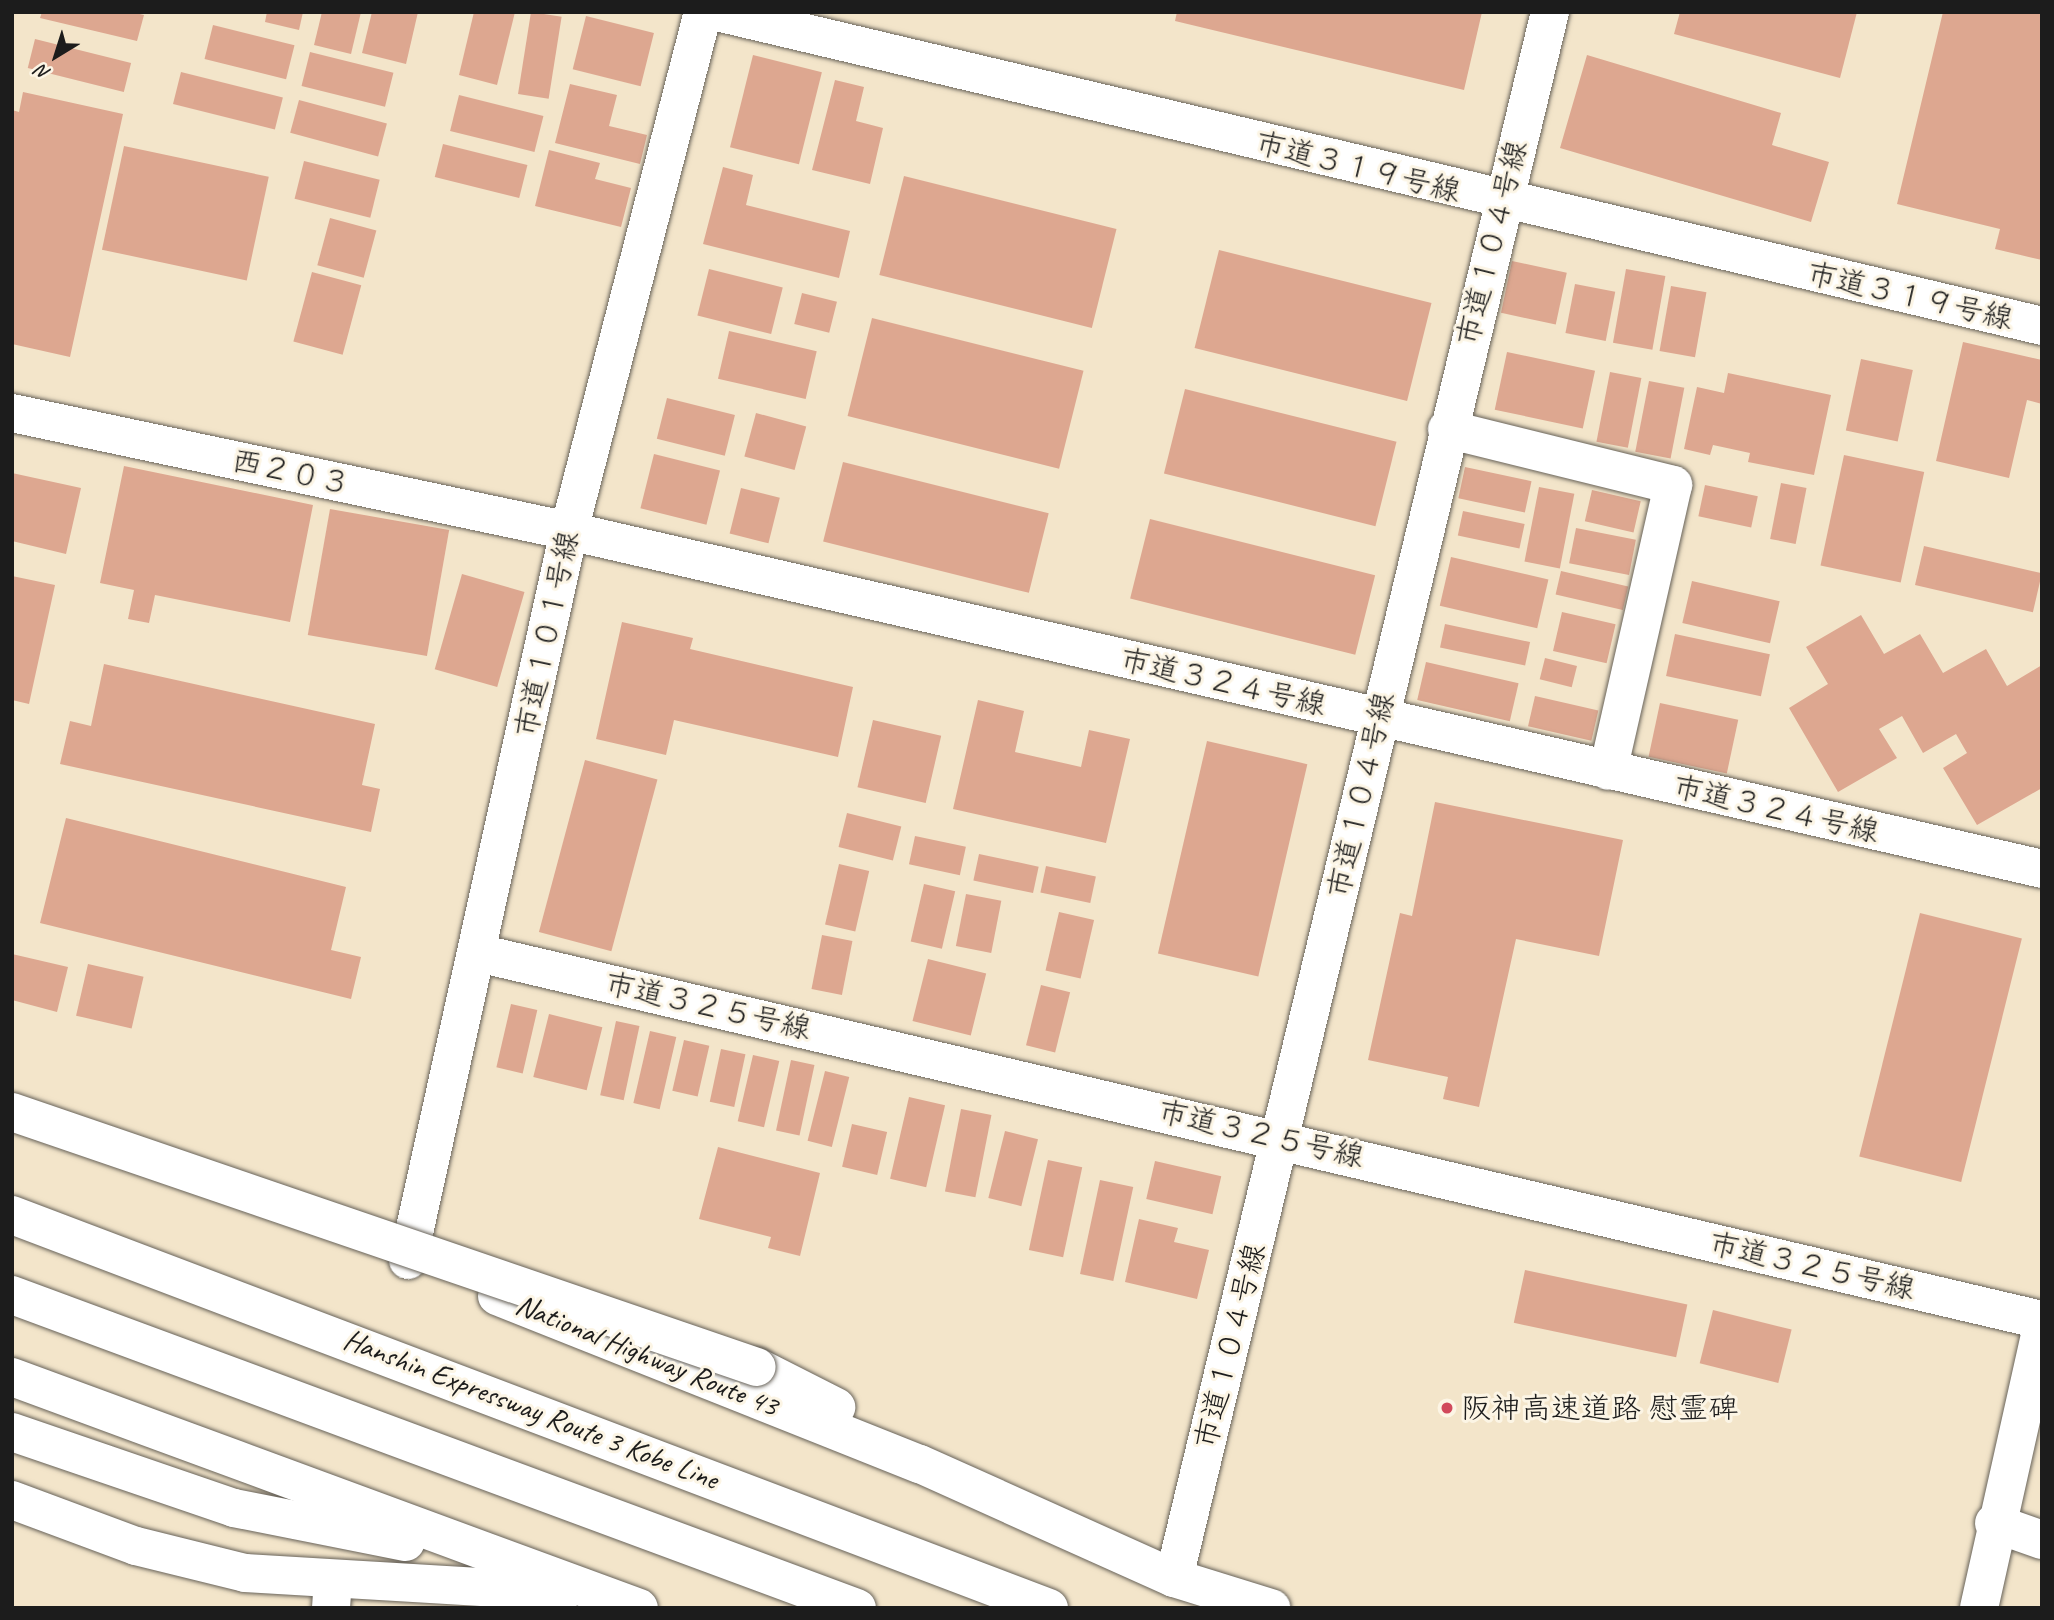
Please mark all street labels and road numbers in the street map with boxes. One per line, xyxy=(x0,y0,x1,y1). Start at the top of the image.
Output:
street label: 市道３１９号線 xyxy=(1252,124,1464,210)
street label: 市道１０４号線 xyxy=(1449,137,1535,349)
street label: 市道３１９号線 xyxy=(1804,255,2016,337)
street label: 西２０３ xyxy=(229,442,353,502)
street label: 市道１０１号線 xyxy=(508,528,586,740)
street label: 市道３２４号線 xyxy=(1117,641,1329,723)
street label: 市道１０４号線 xyxy=(1320,689,1402,901)
street label: 市道３２４号線 xyxy=(1670,768,1882,850)
street label: 市道３２５号線 xyxy=(602,965,814,1047)
street label: 市道３２５号線 xyxy=(1155,1093,1367,1175)
street label: 市道３２５号線 xyxy=(1706,1225,1918,1307)
street label: 市道１０４号線 xyxy=(1187,1240,1273,1452)
street label: National Highway Route 43 xyxy=(511,1286,783,1424)
street label: Hanshin Expressway Route 3 Kobe Line xyxy=(338,1321,724,1497)

